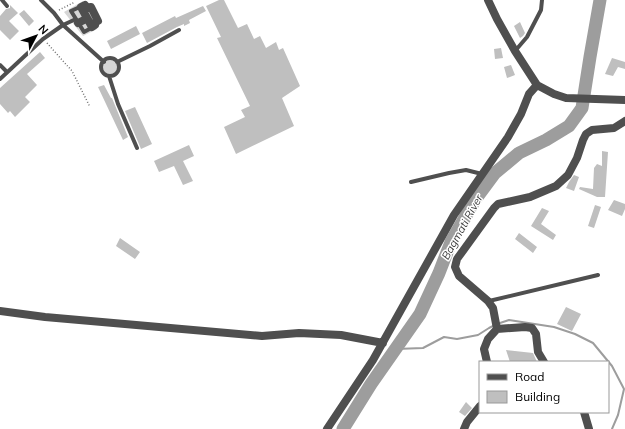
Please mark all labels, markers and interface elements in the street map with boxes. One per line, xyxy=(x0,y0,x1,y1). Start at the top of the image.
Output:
north arrow xyxy=(16,16,56,56)
text: N xyxy=(36,22,52,37)
water label: Bagmati River xyxy=(438,191,486,262)
legend xyxy=(479,361,609,413)
text: Road xyxy=(515,369,544,384)
text: Building xyxy=(515,389,560,404)

